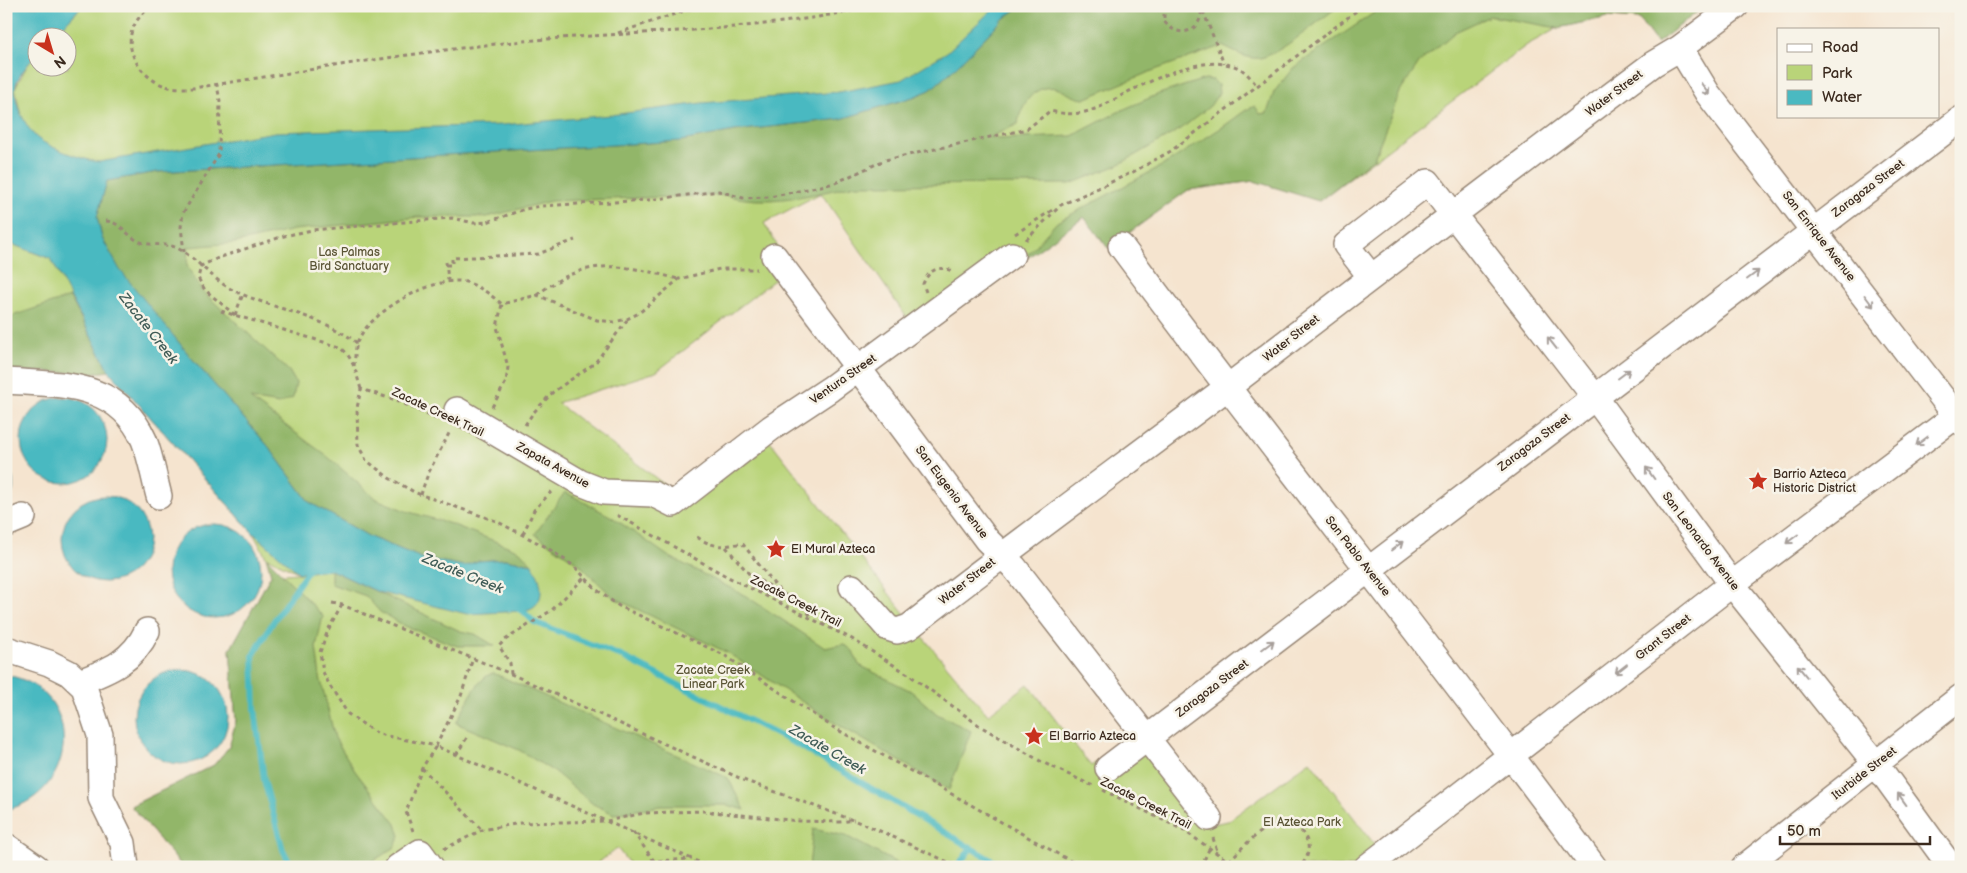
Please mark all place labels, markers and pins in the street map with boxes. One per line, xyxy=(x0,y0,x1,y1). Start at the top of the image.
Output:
place label: Barrio Azteca Historic District xyxy=(1773,467,1856,496)
place icon: Barrio Azteca Historic District xyxy=(1747,470,1769,492)
place icon: El Mural Azteca xyxy=(765,538,787,560)
place label: El Mural Azteca xyxy=(791,542,876,557)
place icon: El Barrio Azteca xyxy=(1023,725,1045,747)
place label: El Barrio Azteca xyxy=(1049,729,1136,744)

